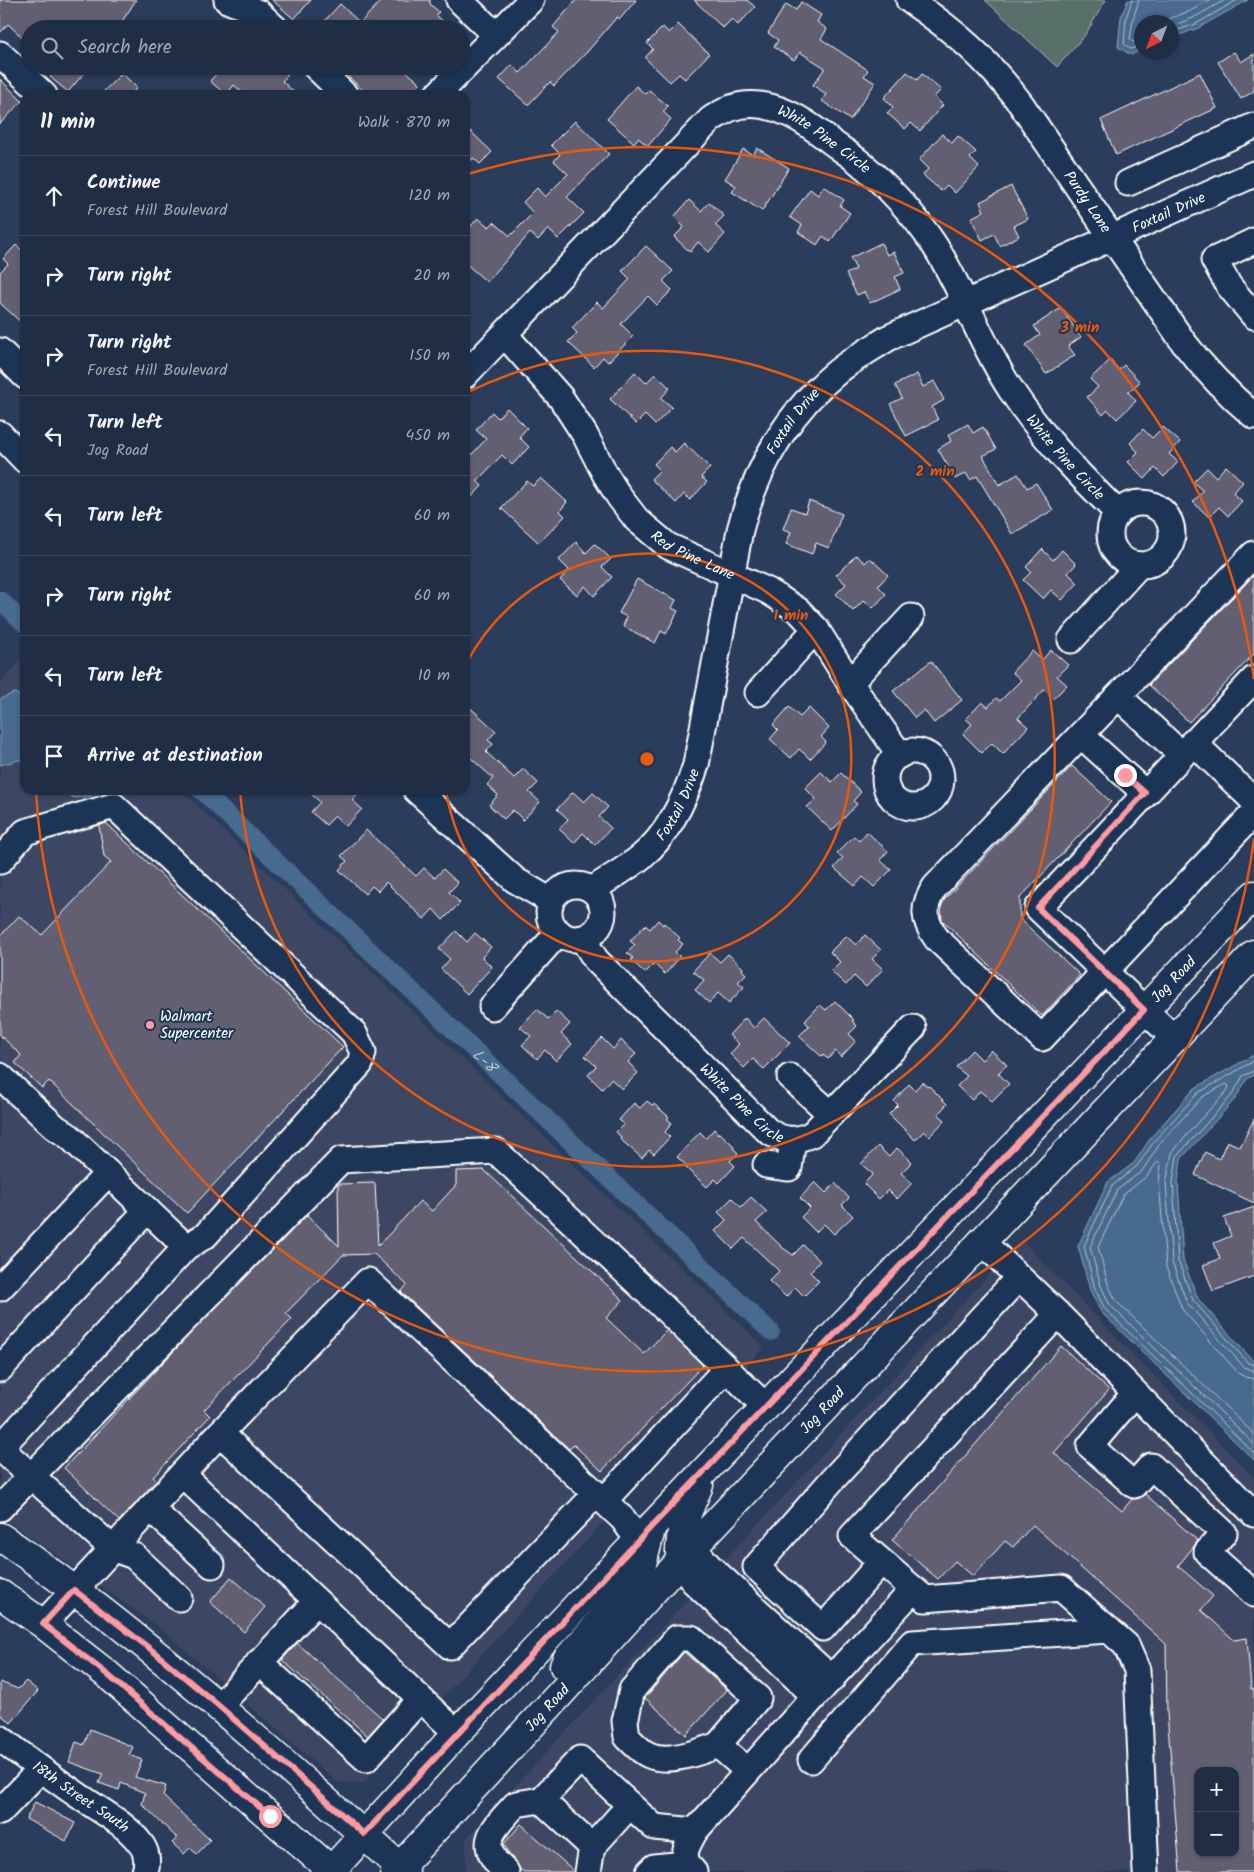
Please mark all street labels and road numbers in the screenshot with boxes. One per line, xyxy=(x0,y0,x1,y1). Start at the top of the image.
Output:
street label: White Pine Circle xyxy=(774,99,876,180)
street label: Purdy Lane xyxy=(1057,166,1117,239)
street label: Foxtail Drive xyxy=(1128,186,1210,240)
street label: Foxtail Drive xyxy=(761,382,826,459)
street label: White Pine Circle xyxy=(1019,409,1110,507)
street label: Red Pine Lane xyxy=(645,525,738,587)
street label: Foxtail Drive xyxy=(650,765,707,847)
street label: Jog Road xyxy=(1146,951,1203,1009)
street label: White Pine Circle xyxy=(693,1058,787,1151)
street label: Jog Road xyxy=(795,1382,852,1440)
street label: Jog Road xyxy=(520,1679,577,1738)
street label: 18th Street South xyxy=(27,1755,134,1839)

